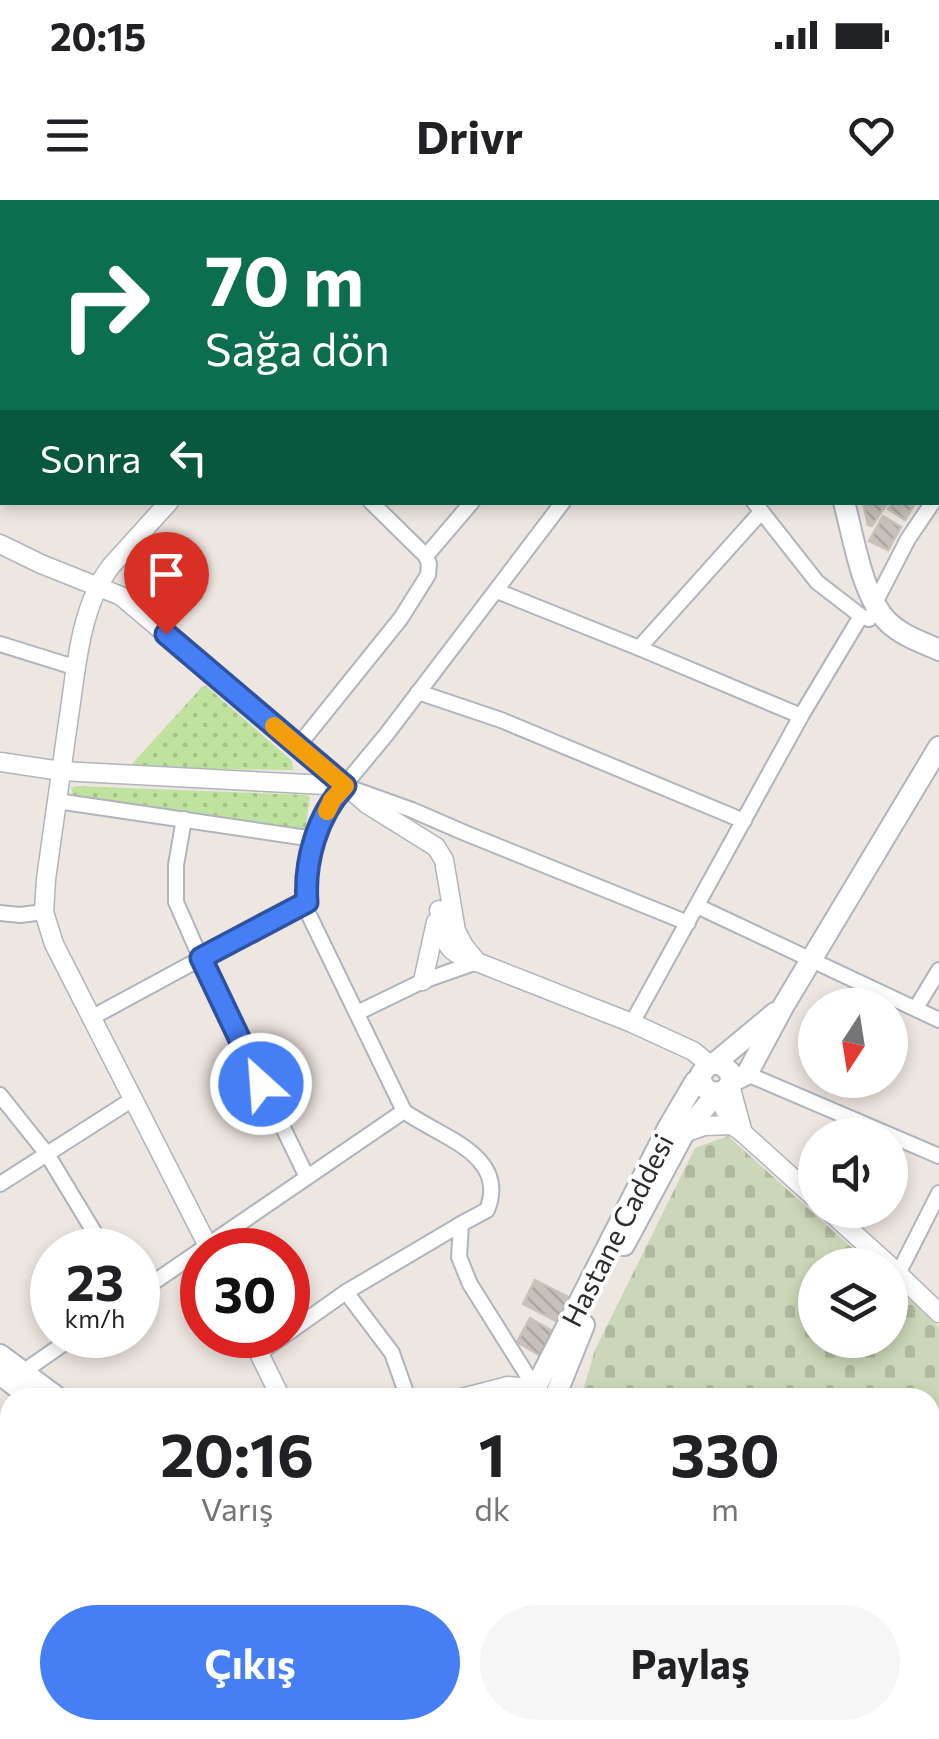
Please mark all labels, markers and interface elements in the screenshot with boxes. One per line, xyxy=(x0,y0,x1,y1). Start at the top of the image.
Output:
text: 20:15 xyxy=(50,12,146,59)
icon: menu xyxy=(40,108,95,163)
text: Drivr xyxy=(416,108,523,163)
icon: heart xyxy=(844,108,899,163)
text: 70 m xyxy=(205,235,364,320)
icon: right xyxy=(40,240,170,370)
text: Sağa dön xyxy=(205,320,390,375)
icon: left xyxy=(161,430,216,485)
text: Sonra xyxy=(40,434,141,481)
pin xyxy=(124,532,209,635)
icon: arrive xyxy=(139,547,194,602)
north arrow xyxy=(798,988,908,1098)
map controls xyxy=(798,988,908,1358)
position arrow xyxy=(209,1032,313,1136)
button: sound xyxy=(798,1118,908,1228)
street label: Hastane Caddesi xyxy=(554,1128,680,1332)
speed limit sign: 30 xyxy=(180,1228,310,1358)
button: layers xyxy=(798,1248,908,1358)
text: 23 xyxy=(66,1250,124,1311)
text: km/h xyxy=(65,1303,125,1333)
text: 20:16 xyxy=(160,1416,314,1489)
text: 1 xyxy=(479,1416,506,1489)
text: 330 xyxy=(670,1416,780,1489)
text: Varış xyxy=(201,1488,273,1528)
text: dk xyxy=(474,1488,510,1528)
text: m xyxy=(711,1488,739,1528)
button: Çıkış xyxy=(40,1605,460,1720)
button: Paylaş xyxy=(480,1605,900,1720)

